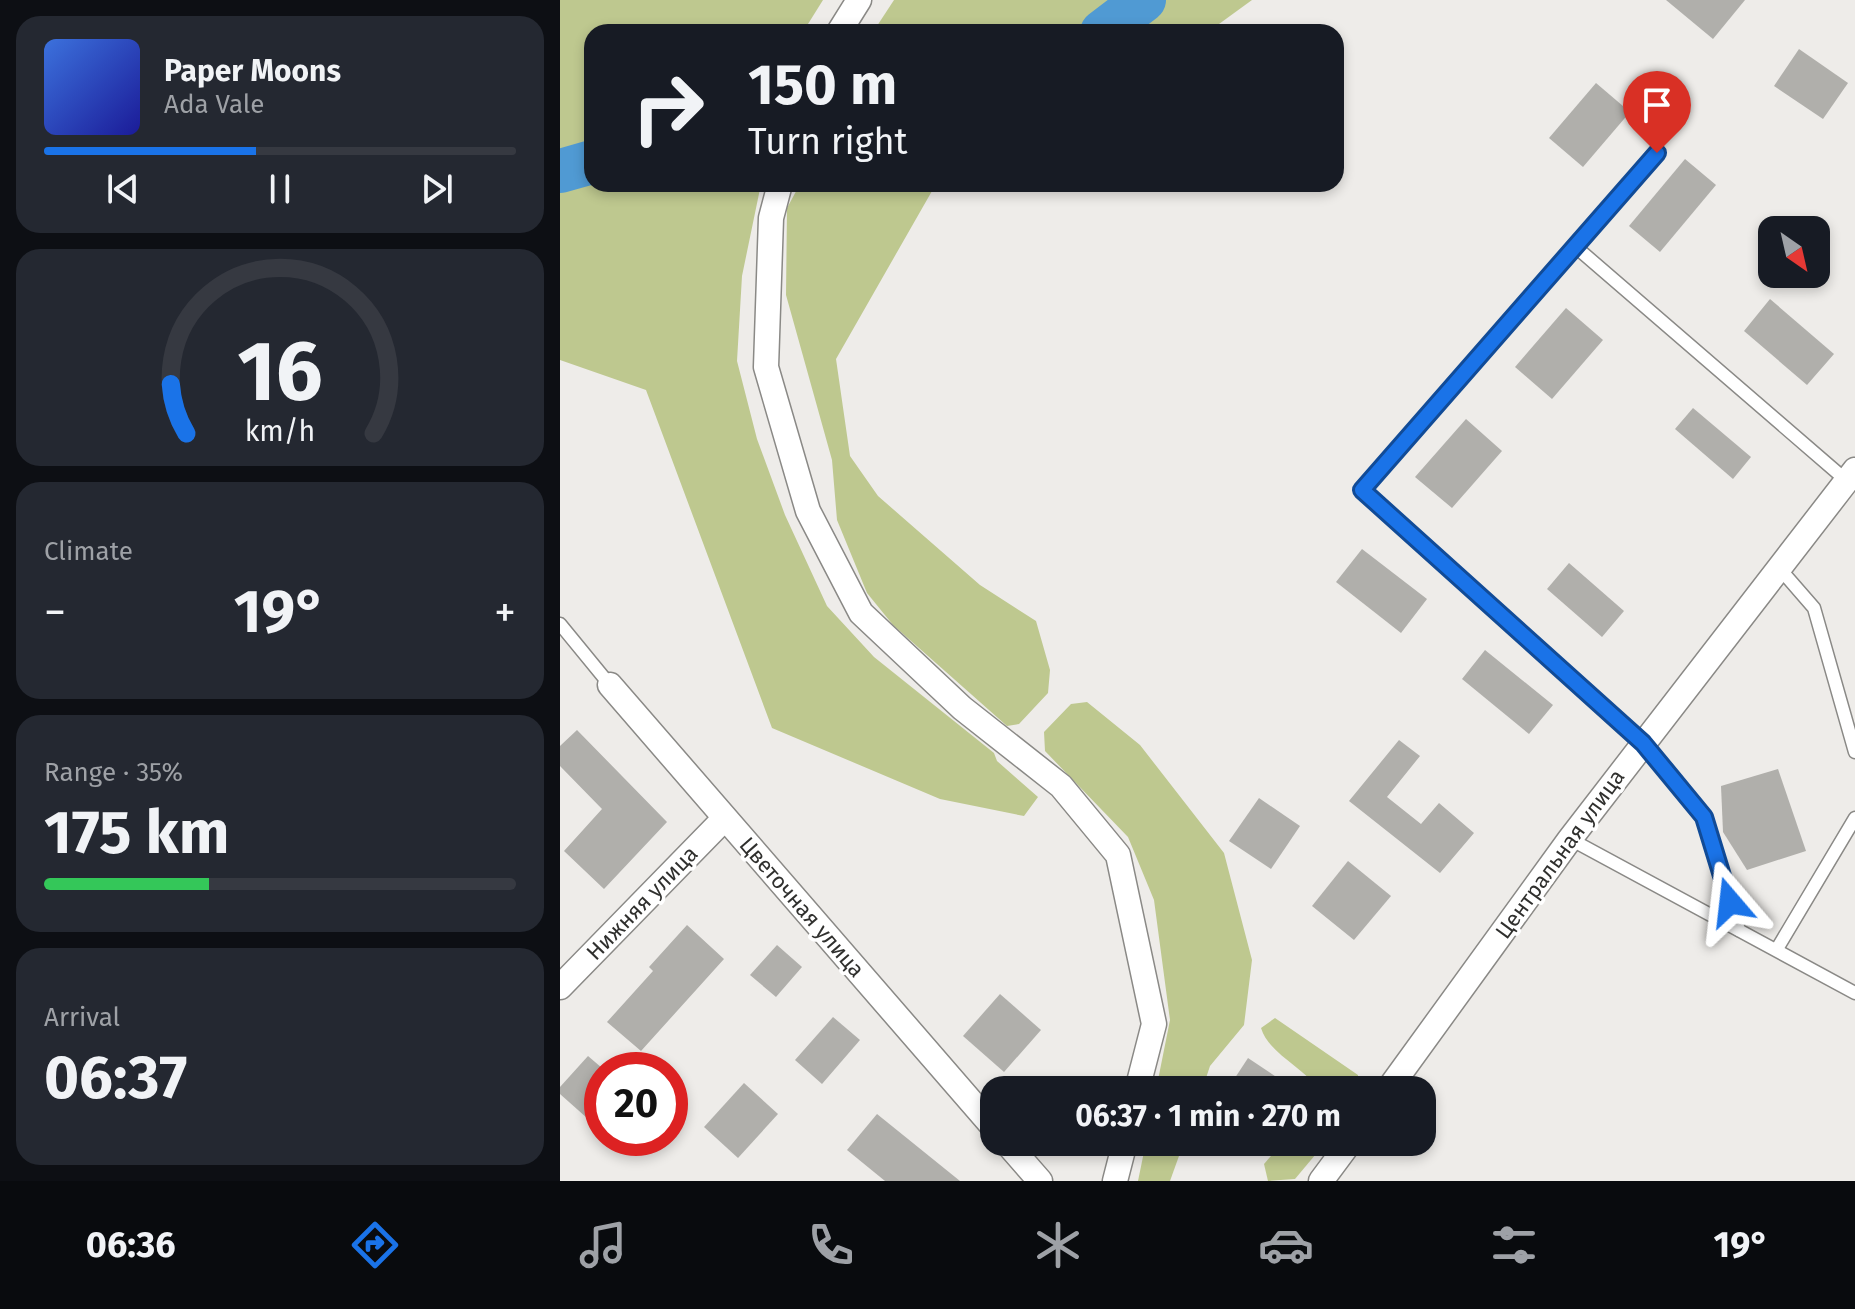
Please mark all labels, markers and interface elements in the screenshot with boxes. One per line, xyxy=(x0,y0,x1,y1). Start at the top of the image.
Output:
text: 150 m xyxy=(748,52,897,119)
text: Paper Moons xyxy=(164,53,341,89)
icon: right xyxy=(616,56,720,160)
pin xyxy=(1623,71,1691,153)
icon: arrive xyxy=(1635,83,1679,127)
text: Ada Vale xyxy=(164,89,264,120)
text: Turn right xyxy=(748,120,908,164)
icon: previous xyxy=(101,167,145,211)
icon: pause xyxy=(258,167,302,211)
icon: next xyxy=(415,167,459,211)
north arrow xyxy=(1758,216,1830,288)
map controls xyxy=(1758,216,1830,288)
text: 16 xyxy=(237,321,323,421)
text: km/h xyxy=(245,414,315,449)
text: Climate xyxy=(44,536,133,567)
text: 19° xyxy=(234,576,326,648)
text: − xyxy=(44,586,66,639)
text: + xyxy=(494,586,516,639)
text: Range · 35% xyxy=(44,757,183,788)
street label: Центральная улица xyxy=(1490,764,1630,944)
text: 175 km xyxy=(44,797,229,869)
street label: Цветочная улица xyxy=(734,831,870,983)
street label: Нижняя улица xyxy=(581,840,703,966)
position arrow xyxy=(1688,860,1772,944)
text: Arrival xyxy=(44,1002,120,1033)
text: 06:37 xyxy=(44,1042,187,1114)
speed limit sign: 20 xyxy=(584,1052,688,1156)
text: 06:37 · 1 min · 270 m xyxy=(1075,1098,1341,1134)
icon: directions xyxy=(347,1217,403,1273)
icon: music xyxy=(575,1217,631,1273)
icon: phone xyxy=(803,1217,859,1273)
icon: climate xyxy=(1030,1217,1086,1273)
icon: car xyxy=(1258,1217,1314,1273)
icon: filters xyxy=(1486,1217,1542,1273)
text: 06:36 xyxy=(86,1223,175,1267)
text: 19° xyxy=(1714,1223,1769,1267)

